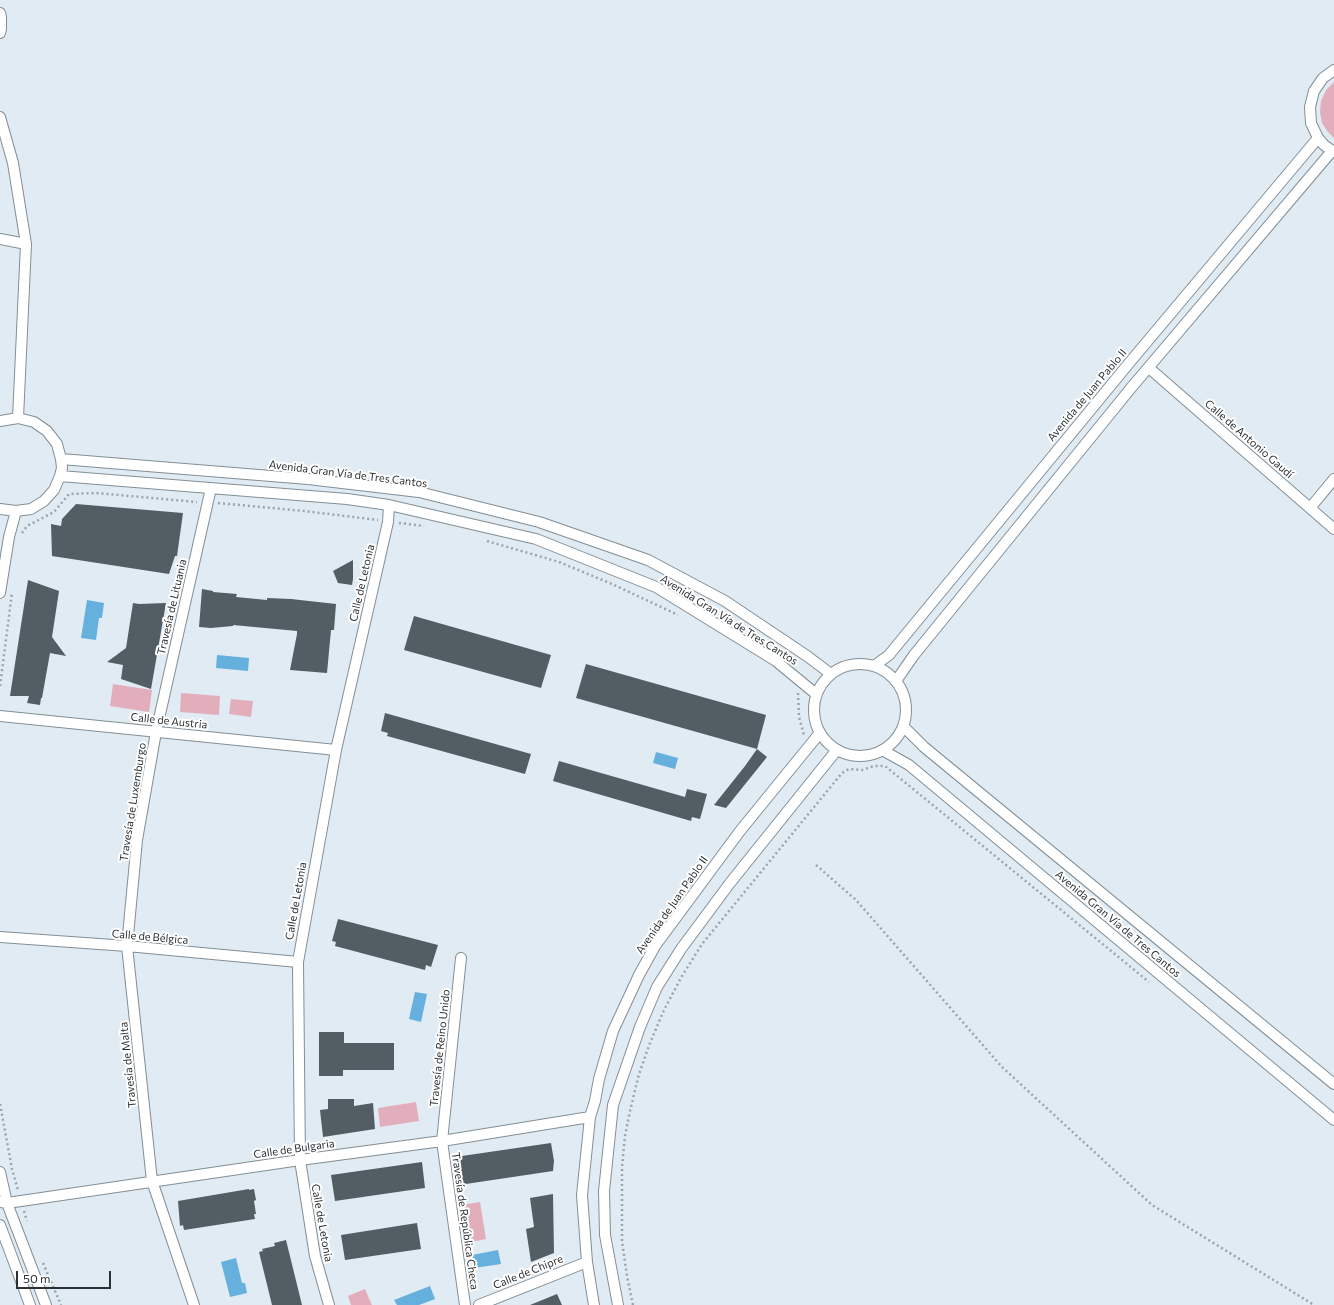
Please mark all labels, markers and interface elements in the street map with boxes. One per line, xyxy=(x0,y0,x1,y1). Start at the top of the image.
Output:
street label: Avenida de Juan Pablo II xyxy=(1045,346,1129,444)
street label: Calle de Antonio Gaudí xyxy=(1202,397,1296,481)
street label: Avenida Gran Vía de Tres Cantos xyxy=(268,458,428,490)
street label: Calle de Letonia xyxy=(347,543,377,623)
street label: Travesía de Lituania xyxy=(155,558,189,656)
street label: Avenida Gran Vía de Tres Cantos xyxy=(658,572,800,668)
street label: Calle de Austria xyxy=(130,710,208,732)
street label: Travesía de Luxemburgo xyxy=(117,742,149,862)
street label: Avenida de Juan Pablo II xyxy=(633,854,711,956)
street label: Calle de Letonia xyxy=(283,861,309,941)
street label: Avenida Gran Vía de Tres Cantos xyxy=(1053,868,1183,980)
street label: Calle de Bélgica xyxy=(111,927,189,947)
street label: Travesía de Reino Unido xyxy=(427,989,453,1107)
street label: Travesía de Malta xyxy=(117,1021,139,1109)
street label: Calle de Bulgaria xyxy=(253,1137,335,1161)
street label: Travesía de República Checa xyxy=(449,1151,481,1291)
street label: Calle de Letonia xyxy=(309,1183,335,1263)
street label: Calle de Chipre xyxy=(491,1252,565,1292)
scale bar xyxy=(18,1263,113,1289)
text: 50 m xyxy=(23,1271,51,1285)

